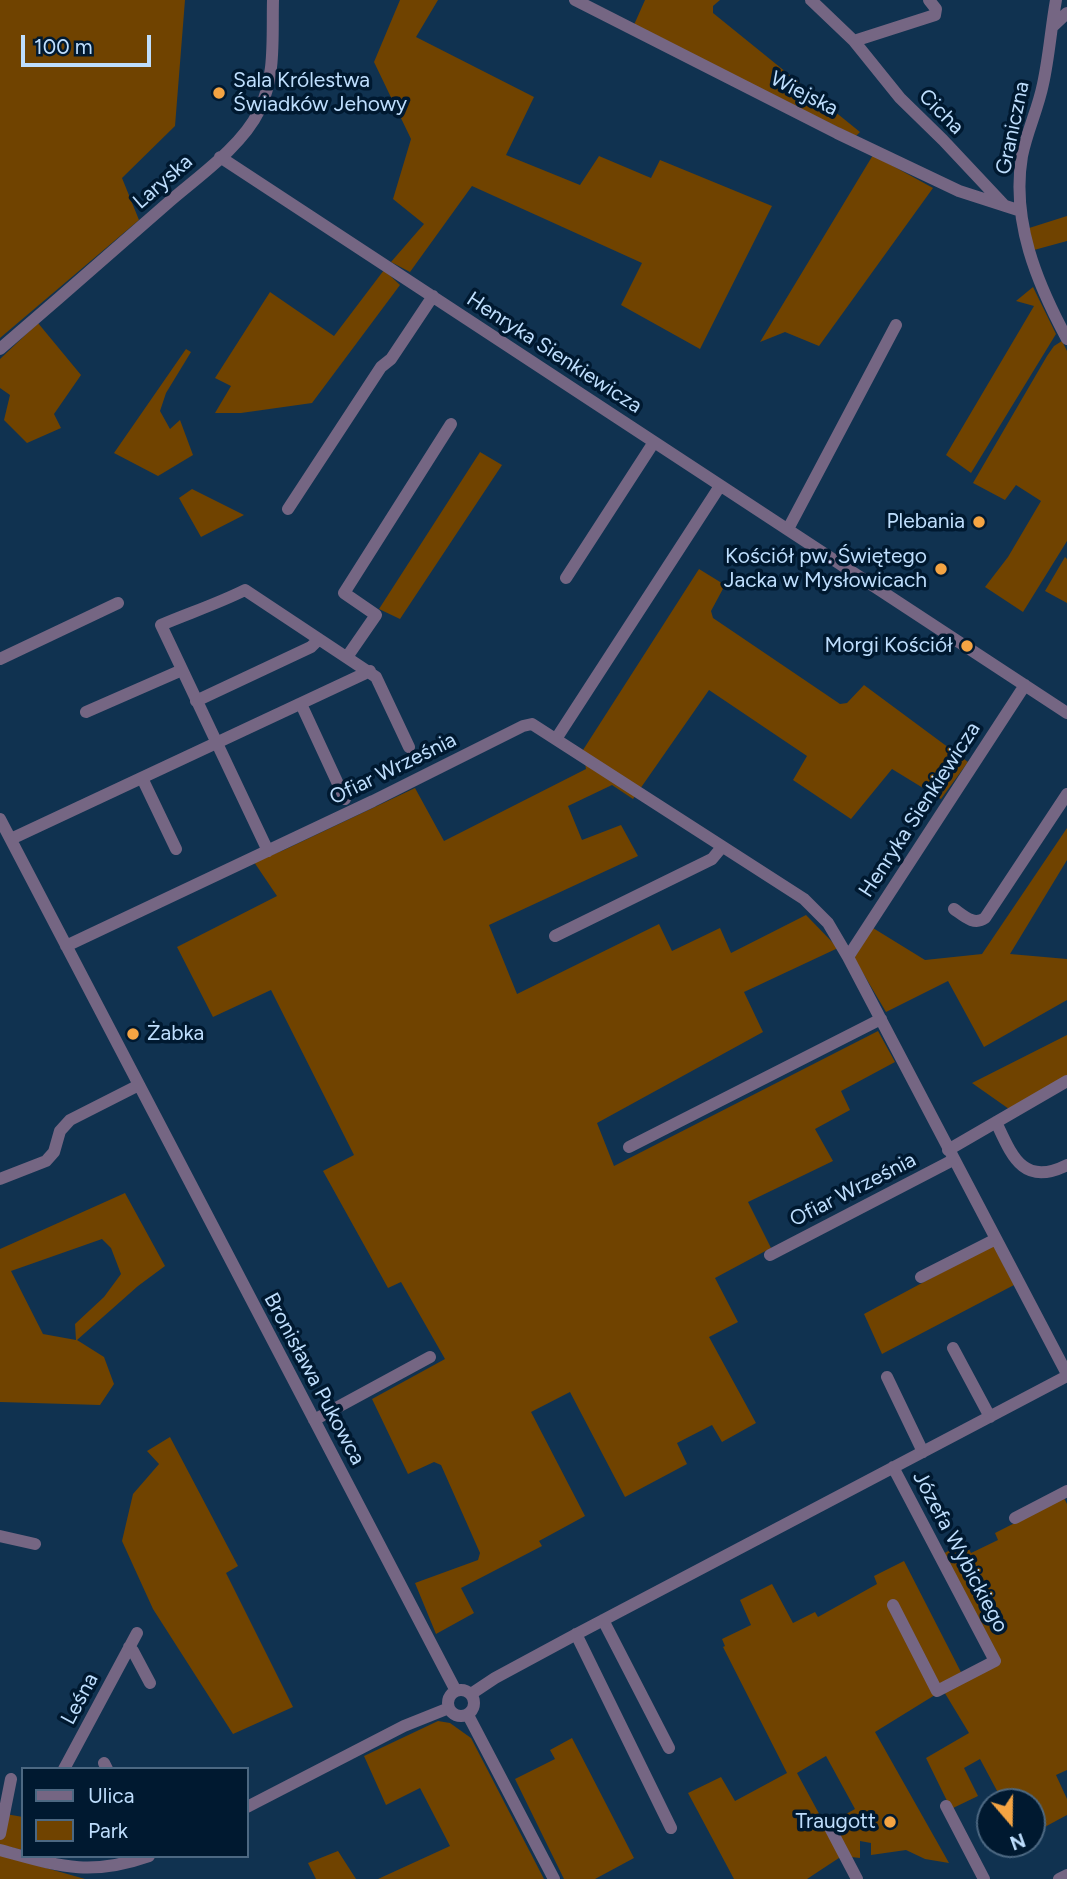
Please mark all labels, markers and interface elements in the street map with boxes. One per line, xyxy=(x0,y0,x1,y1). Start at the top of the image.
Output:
scale bar xyxy=(24,21,154,65)
text: 100 m xyxy=(34,34,93,59)
street label: Wiejska xyxy=(766,66,842,122)
place label: Sala Królestwa Świadków Jehowy xyxy=(233,68,407,118)
street label: Graniczna xyxy=(991,79,1035,177)
street label: Cicha xyxy=(913,84,969,140)
marker: Sala Królestwa Świadków Jehowy xyxy=(211,85,227,101)
street label: Laryska xyxy=(128,149,198,215)
street label: Henryka Sienkiewicza xyxy=(462,287,646,419)
place label: Plebania xyxy=(886,509,965,535)
marker: Plebania xyxy=(971,514,987,530)
place label: Kościół pw. Świętego Jacka w Mysłowicach xyxy=(724,544,927,594)
marker: Kościół pw. Świętego Jacka w Mysłowicach xyxy=(933,561,949,577)
place label: Morgi Kościół xyxy=(825,633,953,659)
marker: Morgi Kościół xyxy=(959,638,975,654)
street label: Henryka Sienkiewicza xyxy=(854,718,986,902)
street label: Ofiar Września xyxy=(325,727,461,811)
place label: Żabka xyxy=(147,1021,204,1047)
marker: Żabka xyxy=(125,1026,141,1042)
street label: Ofiar Września xyxy=(786,1147,920,1233)
street label: Bronisława Pukowca xyxy=(258,1289,370,1469)
street label: Józefa Wybickiego xyxy=(907,1467,1013,1637)
street label: Leśna xyxy=(56,1669,104,1729)
legend xyxy=(21,1767,248,1858)
text: Ulica xyxy=(88,1783,134,1808)
north arrow xyxy=(976,1788,1046,1858)
place label: Traugott xyxy=(795,1809,876,1835)
marker: Traugott xyxy=(882,1814,898,1830)
text: Park xyxy=(88,1818,128,1843)
text: N xyxy=(1007,1828,1029,1855)

